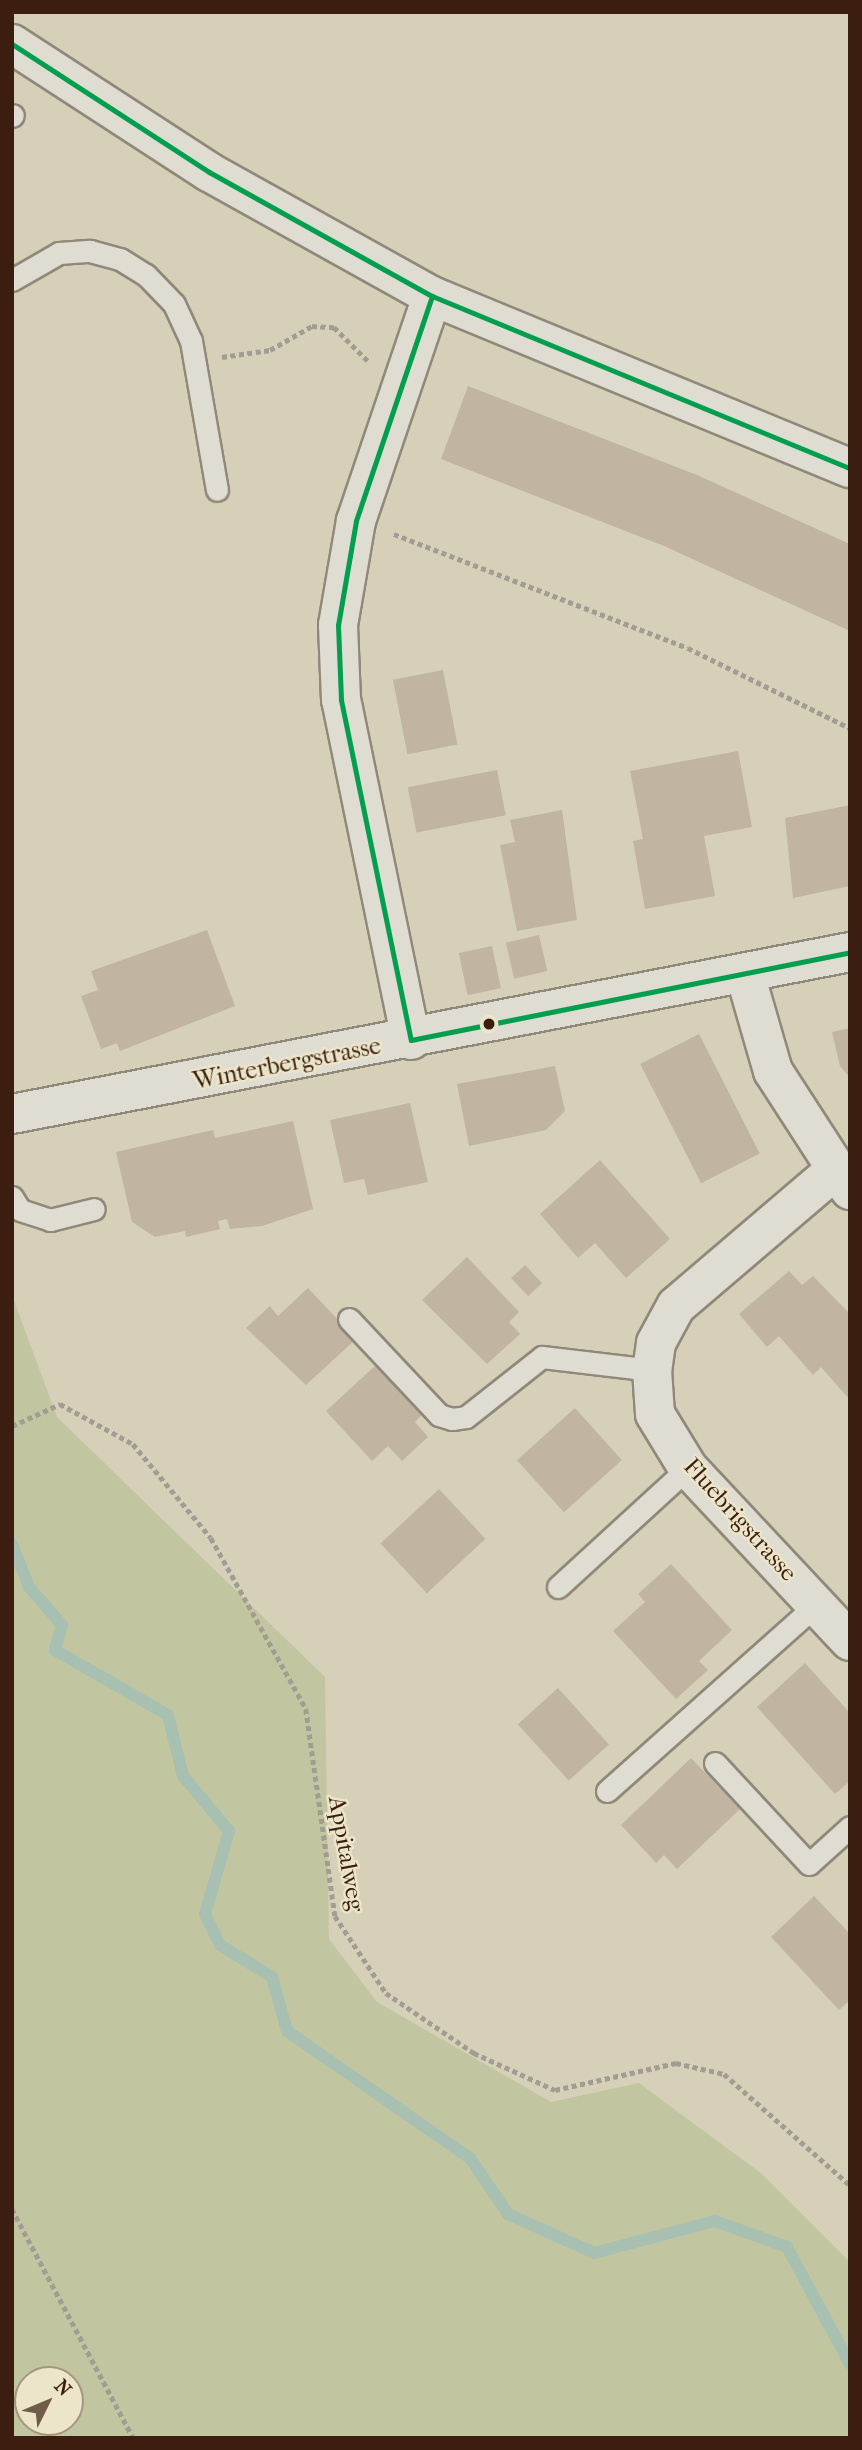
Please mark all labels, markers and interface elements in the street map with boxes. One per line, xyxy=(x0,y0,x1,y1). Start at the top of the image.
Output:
unlabelled marker xyxy=(482,1017,496,1031)
street label: Winterbergstrasse xyxy=(191,1032,383,1096)
street label: Fluebrigstrasse xyxy=(677,1453,803,1587)
street label: Appitalweg xyxy=(322,1794,370,1914)
north arrow xyxy=(14,2366,84,2436)
text: N xyxy=(50,2375,76,2401)

